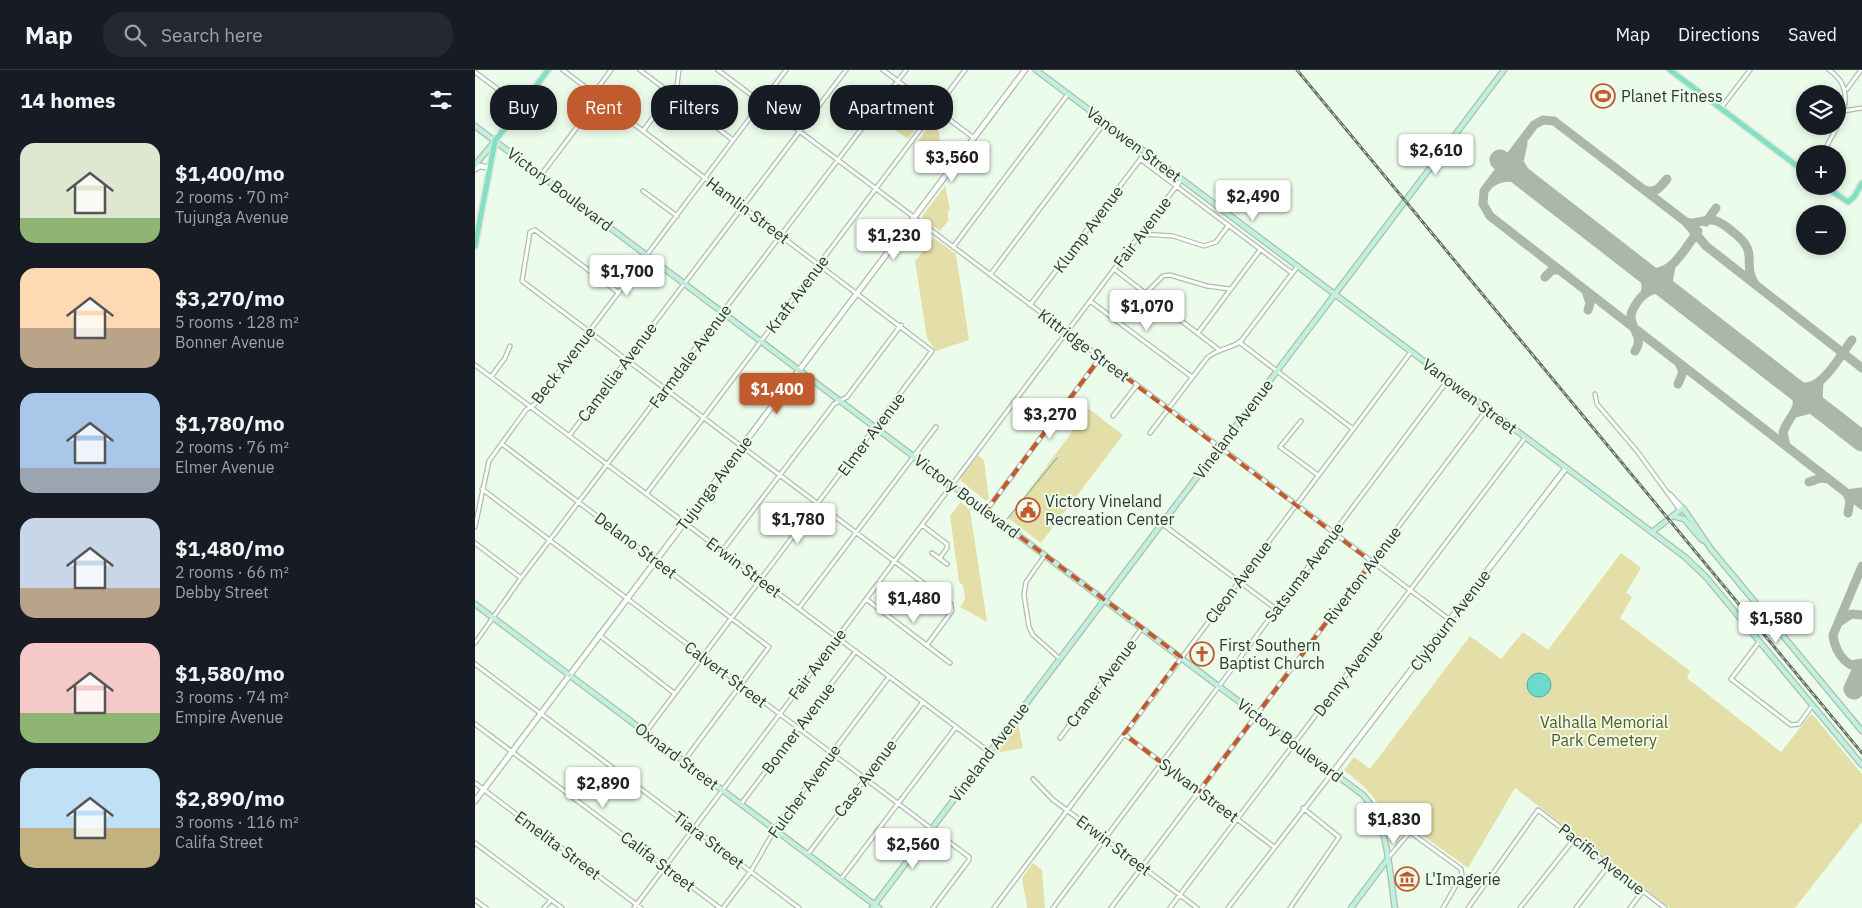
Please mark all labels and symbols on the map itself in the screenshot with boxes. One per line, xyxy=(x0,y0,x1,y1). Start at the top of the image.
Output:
sports icon: Planet Fitness xyxy=(1590,83,1616,109)
place label: Planet Fitness xyxy=(1621,86,1723,106)
street label: Vanowen Street xyxy=(1083,102,1185,186)
pin: $2,610 xyxy=(1395,134,1477,176)
pin: $3,560 xyxy=(911,140,993,183)
street label: Victory Boulevard xyxy=(503,143,617,235)
street label: Hamlin Street xyxy=(702,172,794,248)
pin: $2,490 xyxy=(1212,180,1294,222)
street label: Klump Avenue xyxy=(1049,181,1127,277)
street label: Fair Avenue xyxy=(1109,192,1175,272)
pin: $1,230 xyxy=(853,218,935,261)
street label: Kraft Avenue xyxy=(761,251,833,337)
pin: $1,700 xyxy=(586,254,668,297)
pin: $1,070 xyxy=(1106,290,1188,332)
street label: Farmdale Avenue xyxy=(644,300,736,412)
street label: Kittridge Street xyxy=(1034,304,1134,386)
street label: Camellia Avenue xyxy=(573,318,661,426)
street label: Beck Avenue xyxy=(527,322,600,408)
street label: Vanowen Street xyxy=(1419,354,1521,438)
pin: $1,400 xyxy=(736,372,818,415)
street label: Vineland Avenue xyxy=(1189,375,1277,483)
street label: Elmer Avenue xyxy=(833,388,909,480)
pin: $3,270 xyxy=(1009,398,1091,440)
street label: Tujunga Avenue xyxy=(672,431,756,534)
street label: Victory Boulevard xyxy=(910,450,1024,542)
place label: Victory Vineland Recreation Center xyxy=(1045,491,1175,529)
public building icon: Victory Vineland Recreation Center xyxy=(1015,497,1041,523)
pin: $1,780 xyxy=(757,502,839,545)
street label: Delano Street xyxy=(591,507,681,583)
street label: Satsuma Avenue xyxy=(1260,518,1348,626)
street label: Riverton Avenue xyxy=(1319,522,1405,628)
street label: Erwin Street xyxy=(703,532,785,602)
street label: Cleon Avenue xyxy=(1200,537,1276,627)
street label: Clybourn Avenue xyxy=(1405,565,1495,675)
pin: $1,480 xyxy=(873,582,955,624)
pin: $1,580 xyxy=(1735,602,1817,644)
street label: Fair Avenue xyxy=(784,624,850,704)
street label: Denny Avenue xyxy=(1309,626,1387,720)
street label: Craner Avenue xyxy=(1061,635,1141,731)
place label: First Southern Baptist Church xyxy=(1219,635,1325,673)
street label: Calvert Street xyxy=(681,636,771,712)
church icon: First Southern Baptist Church xyxy=(1189,641,1215,667)
street label: Bonner Avenue xyxy=(757,678,839,778)
street label: Victory Boulevard xyxy=(1233,694,1347,786)
street label: Vineland Avenue xyxy=(945,698,1033,806)
park label: Valhalla Memorial Park Cemetery xyxy=(1540,712,1668,750)
street label: Oxnard Street xyxy=(631,718,723,794)
street label: Case Avenue xyxy=(829,735,901,821)
street label: Fulcher Avenue xyxy=(763,740,845,842)
street label: Sylvan Street xyxy=(1155,754,1243,826)
pin: $2,890 xyxy=(562,766,644,809)
pin: $1,830 xyxy=(1353,802,1435,845)
street label: Emelita Street xyxy=(511,806,605,884)
street label: Tiara Street xyxy=(670,807,748,873)
street label: Erwin Street xyxy=(1073,810,1155,880)
street label: Pacific Avenue xyxy=(1555,819,1649,899)
street label: Califa Street xyxy=(617,826,699,896)
pin: $2,560 xyxy=(872,828,954,870)
museum icon: L'Imagerie xyxy=(1394,866,1420,892)
place label: L'Imagerie xyxy=(1425,869,1501,889)

